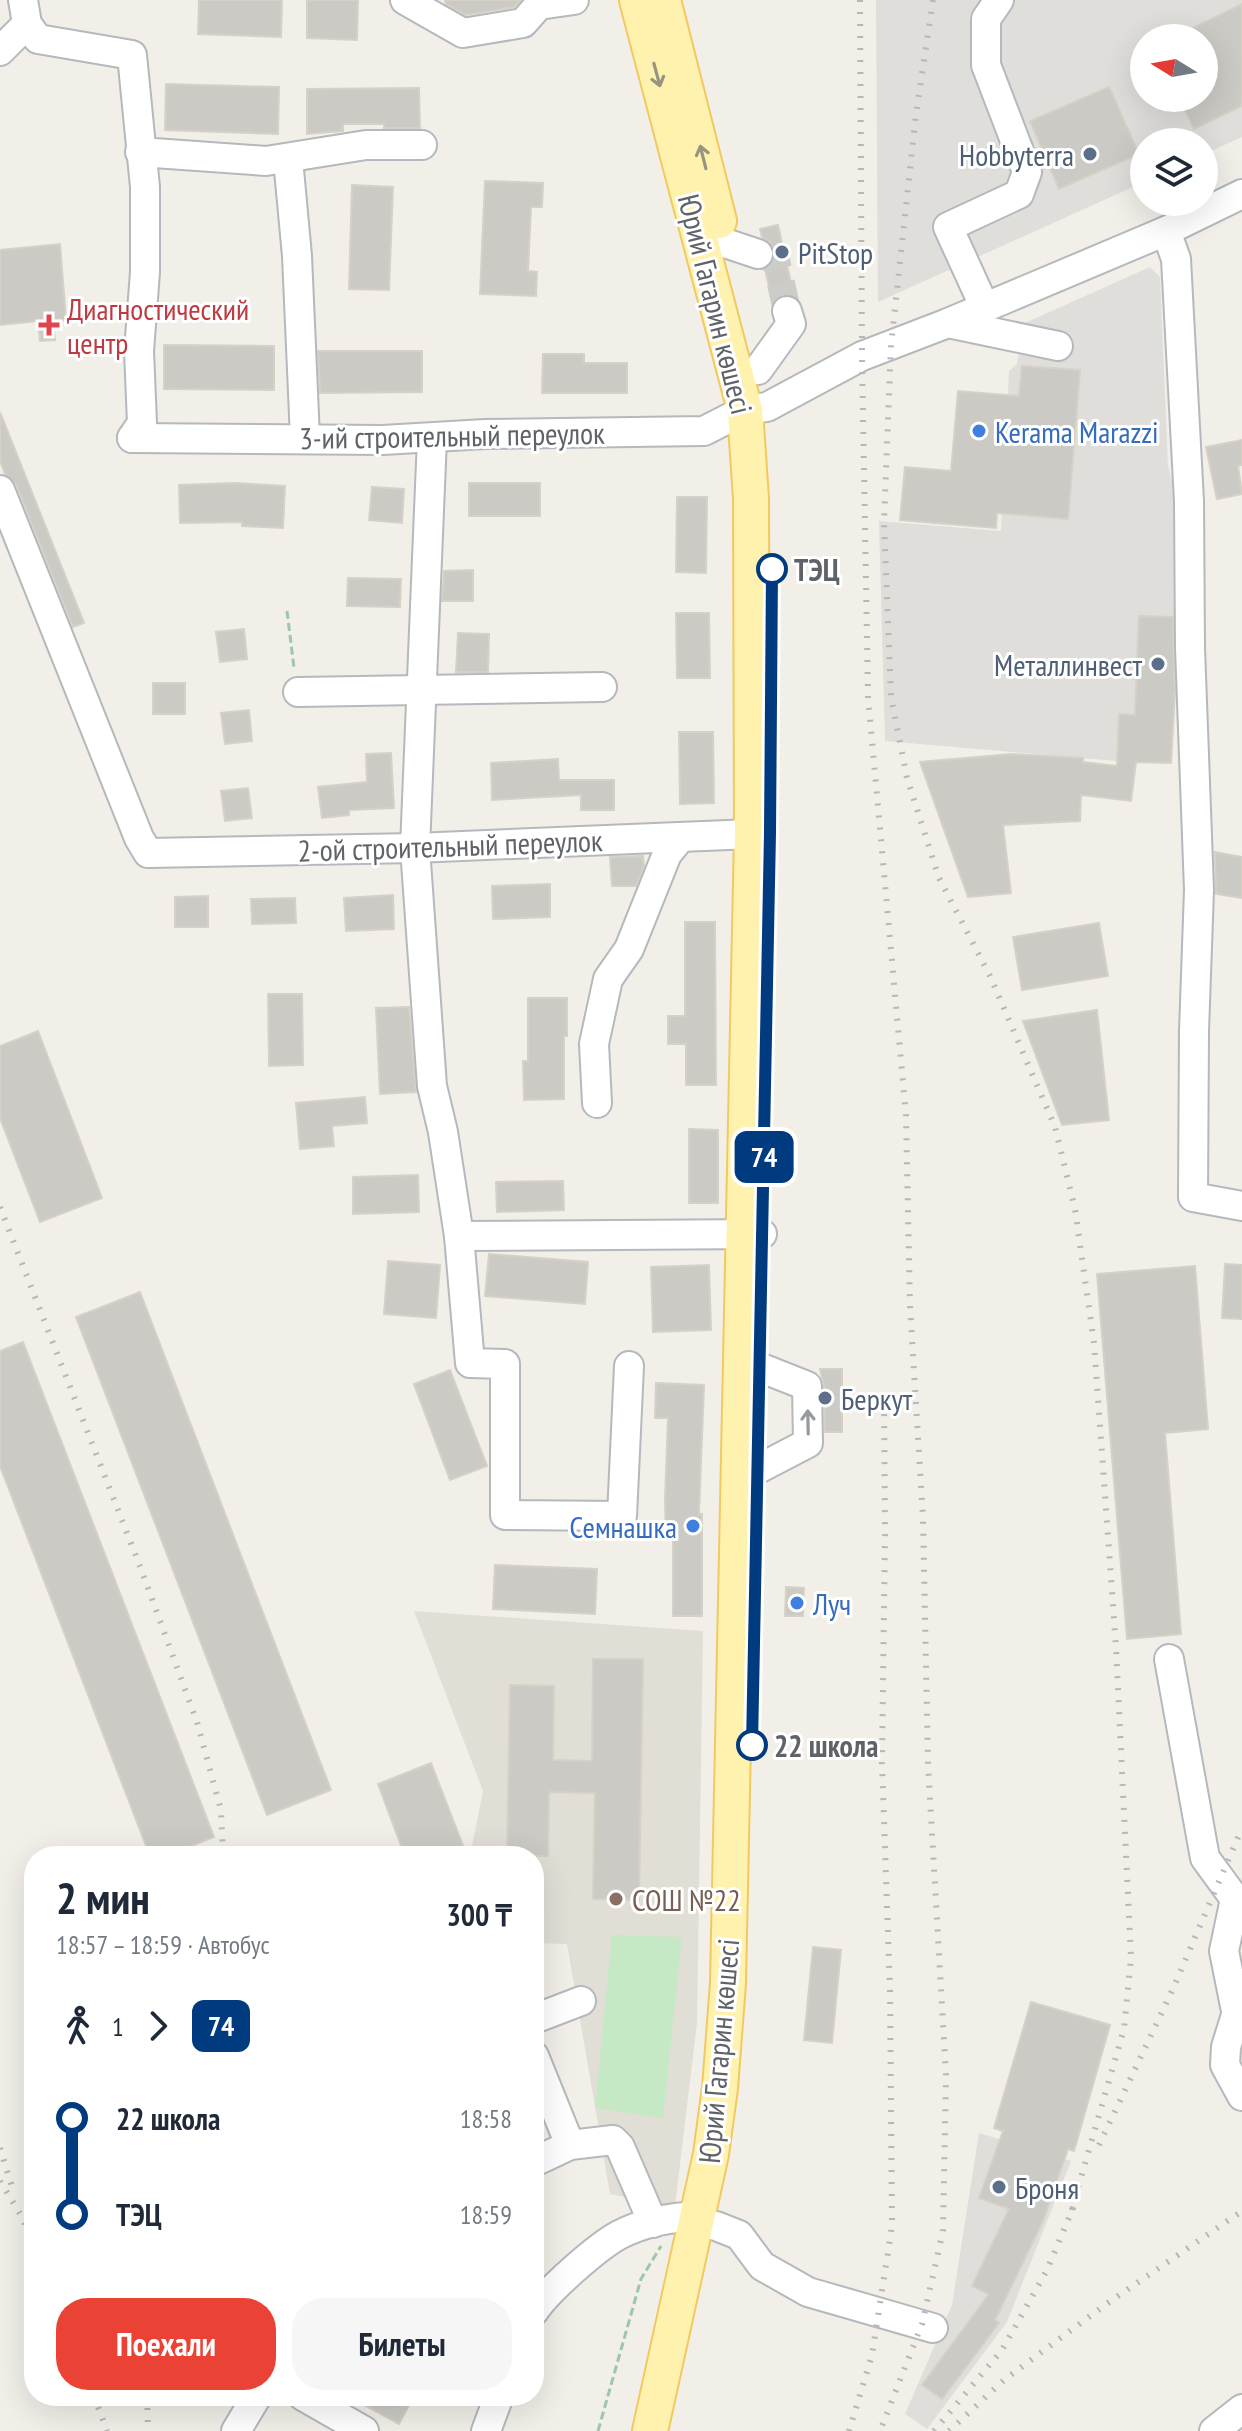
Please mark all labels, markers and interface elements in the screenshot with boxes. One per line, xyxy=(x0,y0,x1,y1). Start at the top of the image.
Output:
north arrow xyxy=(1130,24,1218,112)
map controls xyxy=(1130,24,1218,216)
one-way arrow xyxy=(650,62,665,88)
button: layers xyxy=(1130,128,1218,216)
place label: Hobbyterra xyxy=(959,135,1074,174)
one-way arrow xyxy=(695,145,710,170)
marker: Hobbyterra xyxy=(1081,145,1099,163)
street label: Юрий Гагарин көшесі xyxy=(670,190,762,418)
place label: PitStop xyxy=(798,233,873,272)
marker: PitStop xyxy=(773,243,791,261)
place label: Диагностический центр xyxy=(67,289,249,362)
marker: Диагностический центр xyxy=(38,314,60,336)
place label: Kerama Marazzi xyxy=(995,412,1159,451)
street label: 3-ий строительный переулок xyxy=(299,413,605,457)
marker: Kerama Marazzi xyxy=(970,422,988,440)
place label: ТЭЦ xyxy=(794,550,840,589)
marker: ТЭЦ xyxy=(757,554,787,584)
place label: Металлинвест xyxy=(994,645,1142,684)
marker: Металлинвест xyxy=(1149,655,1167,673)
street label: 2-ой строительный переулок xyxy=(297,820,604,870)
line badge: 74 xyxy=(728,1131,800,1183)
text: 74 xyxy=(751,1138,777,1175)
place label: Беркут xyxy=(841,1379,913,1418)
marker: Беркут xyxy=(816,1389,834,1407)
one-way arrow xyxy=(800,1409,815,1436)
place label: Семнашка xyxy=(570,1507,677,1546)
marker: Семнашка xyxy=(684,1517,702,1535)
place label: Луч xyxy=(812,1584,851,1623)
marker: Луч xyxy=(788,1594,806,1612)
place label: 22 школа xyxy=(774,1726,878,1765)
marker: 22 школа xyxy=(737,1730,767,1760)
text: 2 мин xyxy=(56,1869,150,1926)
place label: СОШ №22 xyxy=(632,1880,741,1919)
marker: СОШ №22 xyxy=(607,1890,625,1908)
text: 300 ₸ xyxy=(446,1895,512,1934)
text: 18:57 – 18:59 · Автобус xyxy=(56,1928,270,1961)
street label: Юрий Гагарин көшесі xyxy=(689,1937,747,2165)
icon: walk xyxy=(56,2004,100,2048)
icon: forward xyxy=(136,2004,180,2048)
text: 74 xyxy=(208,2007,234,2044)
text: 1 xyxy=(112,2010,124,2043)
text: 22 школа xyxy=(116,2099,220,2138)
text: 18:58 xyxy=(460,2102,512,2135)
place label: Броня xyxy=(1015,2168,1079,2207)
marker: Броня xyxy=(990,2178,1008,2196)
text: ТЭЦ xyxy=(116,2195,162,2234)
text: 18:59 xyxy=(460,2198,512,2231)
button: Поехали xyxy=(56,2298,276,2390)
button: Билеты xyxy=(292,2298,512,2390)

